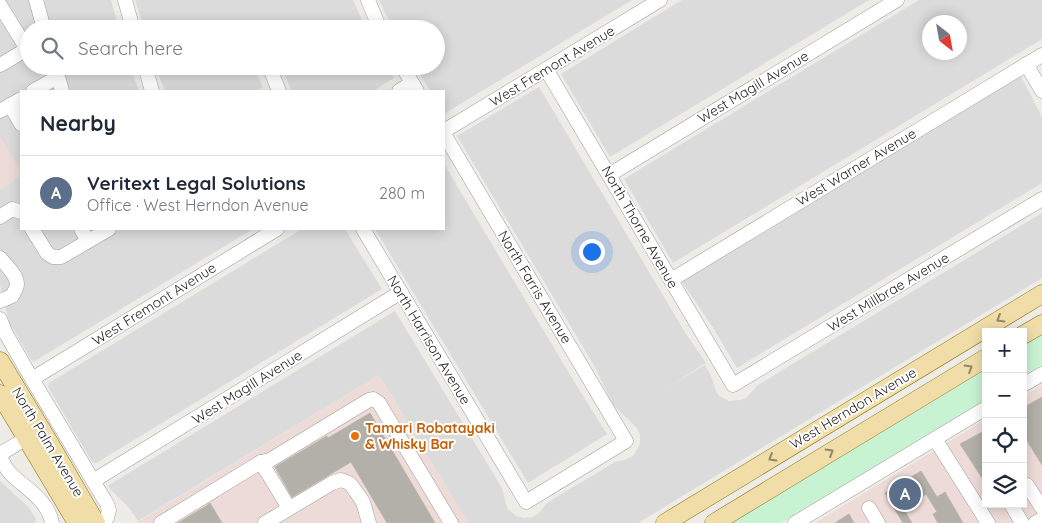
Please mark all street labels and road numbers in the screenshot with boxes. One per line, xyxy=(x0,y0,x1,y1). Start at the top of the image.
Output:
street label: West Fremont Avenue xyxy=(486,21,618,111)
street label: West Magill Avenue xyxy=(694,47,812,127)
street label: West Warner Avenue xyxy=(793,124,919,210)
street label: North Thorne Avenue xyxy=(598,163,682,292)
street label: North Farris Avenue xyxy=(494,227,576,347)
street label: West Millbrae Avenue xyxy=(824,248,952,336)
street label: West Fremont Avenue xyxy=(89,258,219,350)
street label: North Harrison Avenue xyxy=(383,272,475,408)
street label: West Magill Avenue xyxy=(189,346,305,428)
street label: West Herndon Avenue xyxy=(786,363,920,453)
street label: North Palm Avenue xyxy=(8,384,88,500)

